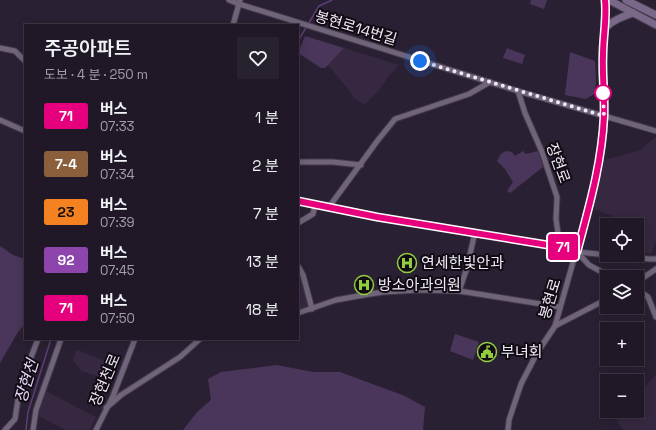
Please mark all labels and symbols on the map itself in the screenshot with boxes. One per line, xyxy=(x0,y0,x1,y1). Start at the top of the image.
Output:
street label: 봉현로14번길 xyxy=(313,6,399,49)
your location xyxy=(410,51,430,71)
unlabelled marker xyxy=(594,84,612,102)
street label: 장현로 xyxy=(542,140,574,186)
line badge: 71 xyxy=(545,234,581,260)
hospital icon: 연세한빛안과 xyxy=(396,252,418,274)
place label: 연세한빛안과 xyxy=(421,253,504,272)
hospital icon: 방소아과의원 xyxy=(353,274,375,296)
place label: 방소아과의원 xyxy=(378,275,461,294)
street label: 봉현로 xyxy=(534,276,565,321)
public building icon: 부녀회 xyxy=(476,341,498,363)
place label: 부녀회 xyxy=(501,342,542,361)
street label: 장현천로 xyxy=(85,351,124,409)
water label: 장현천 xyxy=(10,355,44,405)

